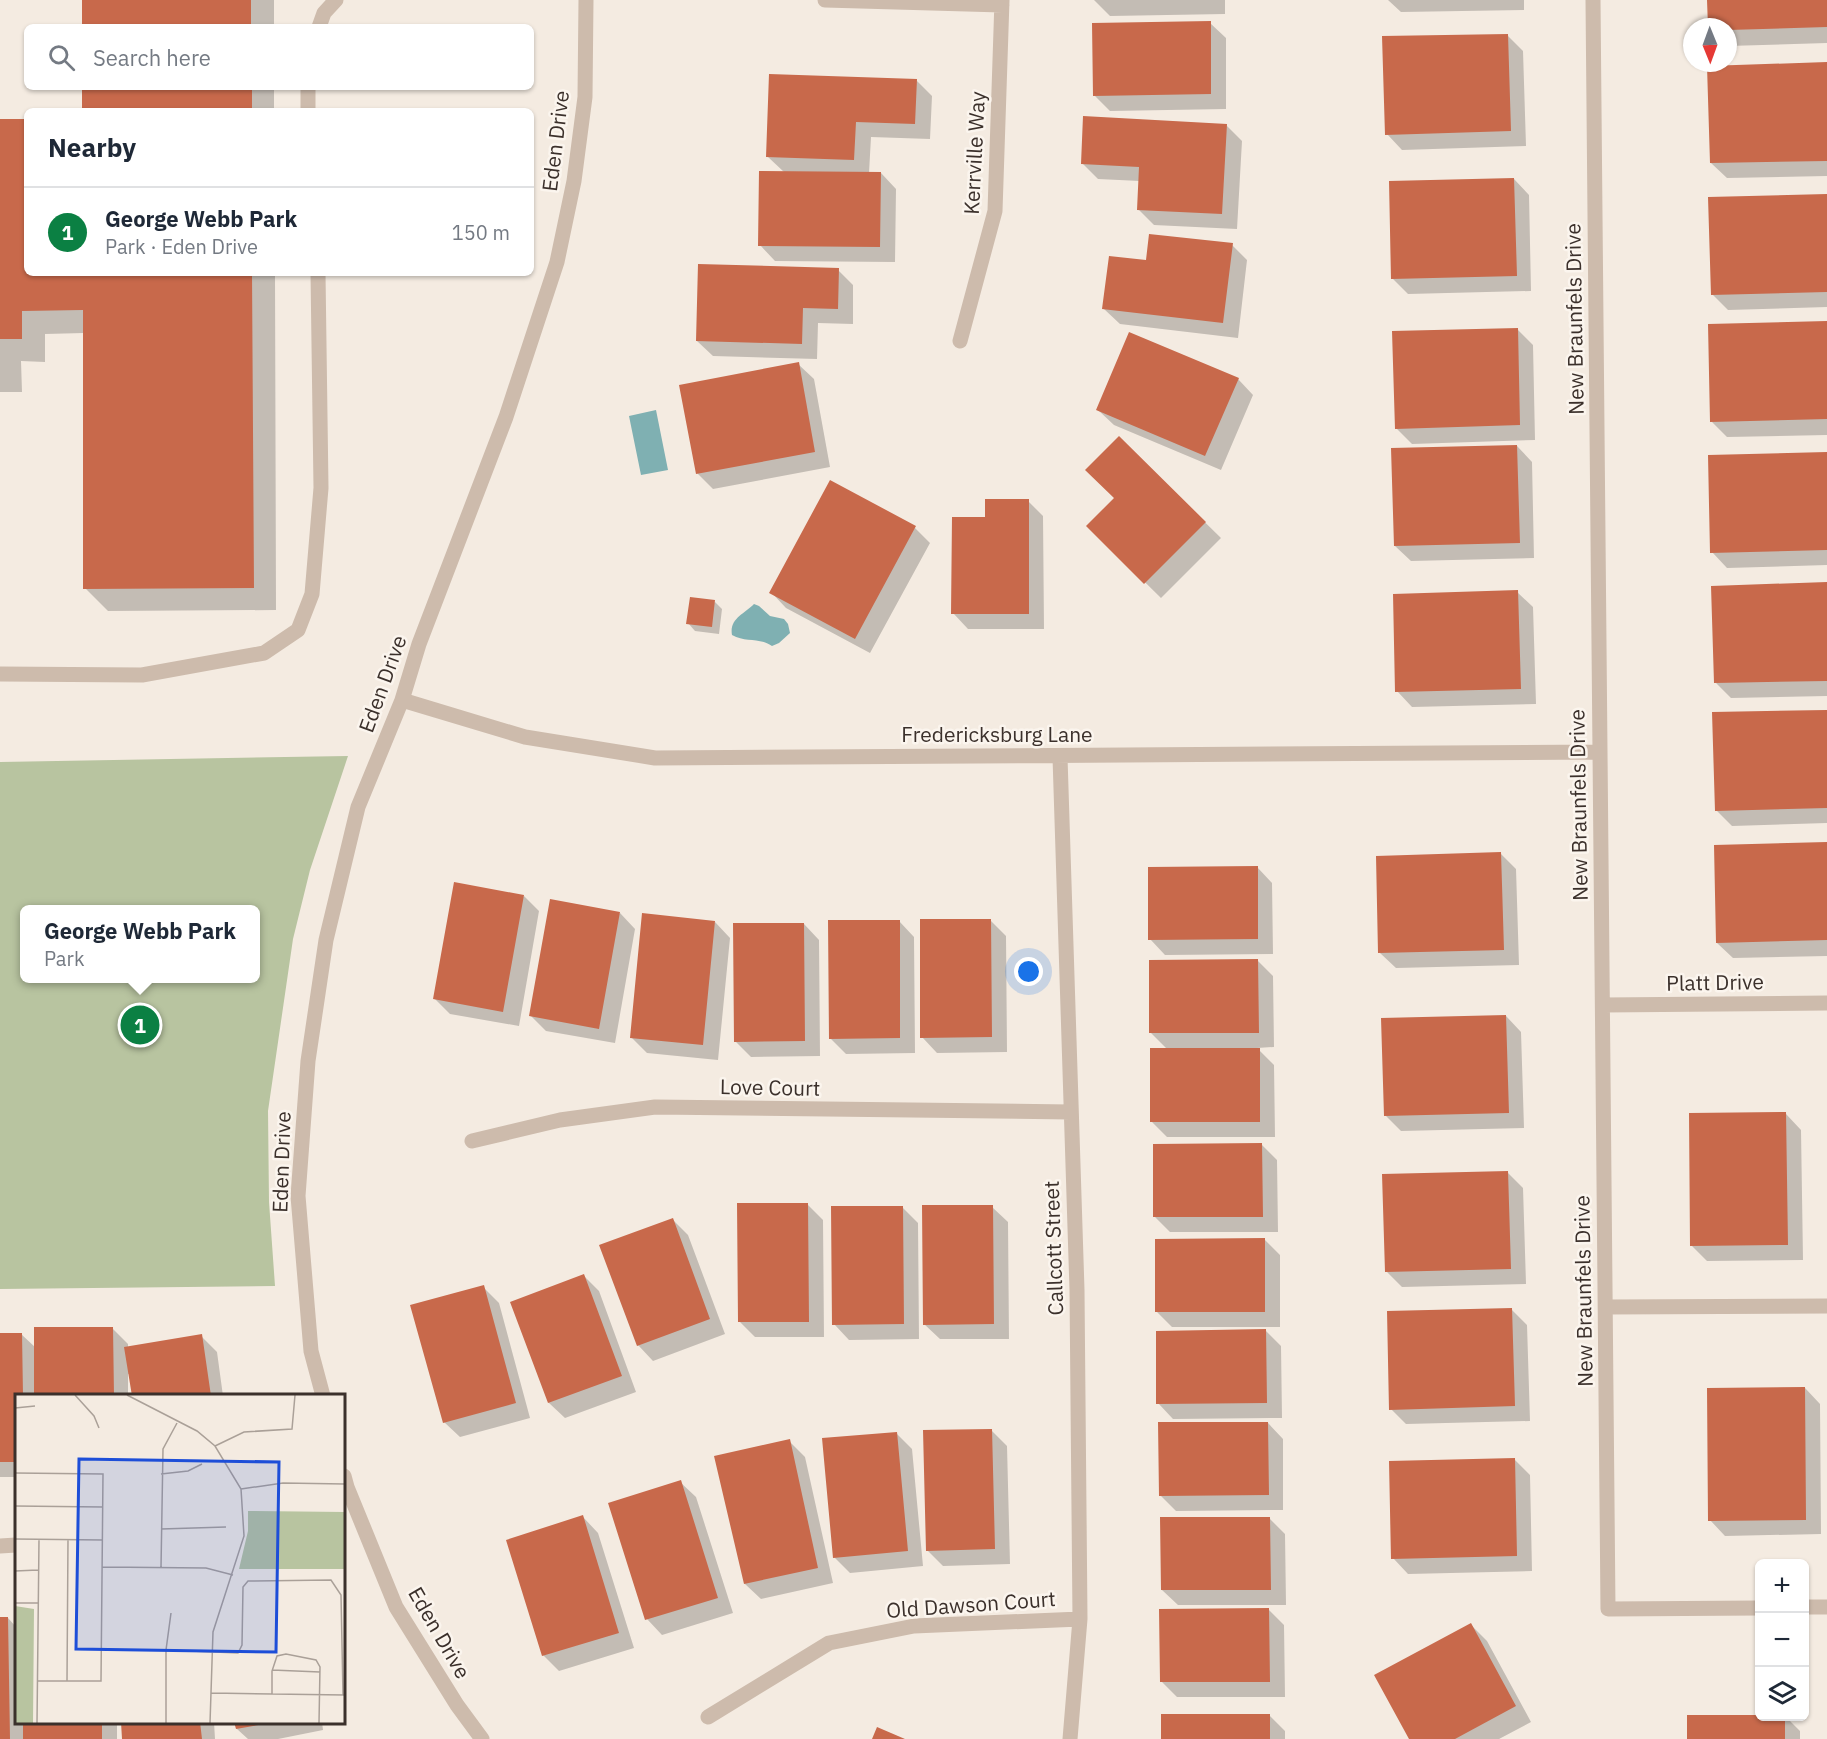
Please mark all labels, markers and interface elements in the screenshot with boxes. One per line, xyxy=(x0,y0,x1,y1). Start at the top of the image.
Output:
north arrow xyxy=(1683,18,1737,72)
search box xyxy=(24,24,534,90)
icon: search xyxy=(45,41,78,74)
text: Search here xyxy=(93,43,211,72)
street label: Eden Drive xyxy=(535,89,575,193)
street label: Kerrville Way xyxy=(957,90,991,215)
text: Nearby xyxy=(48,130,136,164)
text: George Webb Park xyxy=(105,204,297,233)
text: 1 xyxy=(62,219,74,246)
text: 150 m xyxy=(452,219,510,246)
street label: New Braunfels Drive xyxy=(1558,223,1590,415)
text: Park · Eden Drive xyxy=(105,233,258,260)
street label: Eden Drive xyxy=(352,631,413,736)
street label: New Braunfels Drive xyxy=(1562,709,1594,901)
street label: Fredericksburg Lane xyxy=(901,720,1093,748)
popup xyxy=(20,905,260,983)
text: George Webb Park xyxy=(44,916,236,945)
text: Park xyxy=(44,945,84,972)
your location xyxy=(1014,957,1043,986)
street label: Platt Drive xyxy=(1666,967,1764,997)
pin: 1 xyxy=(120,1002,160,1048)
street label: Love Court xyxy=(720,1072,820,1102)
street label: Eden Drive xyxy=(265,1111,297,1213)
street label: Callcott Street xyxy=(1037,1180,1069,1316)
street label: New Braunfels Drive xyxy=(1567,1195,1599,1387)
inset map xyxy=(15,1394,345,1724)
map controls xyxy=(1755,1559,1809,1721)
button: + xyxy=(1755,1559,1809,1613)
street label: Eden Drive xyxy=(402,1582,477,1683)
street label: Old Dawson Court xyxy=(885,1584,1057,1624)
button: − xyxy=(1755,1613,1809,1667)
button: layers xyxy=(1755,1667,1809,1721)

